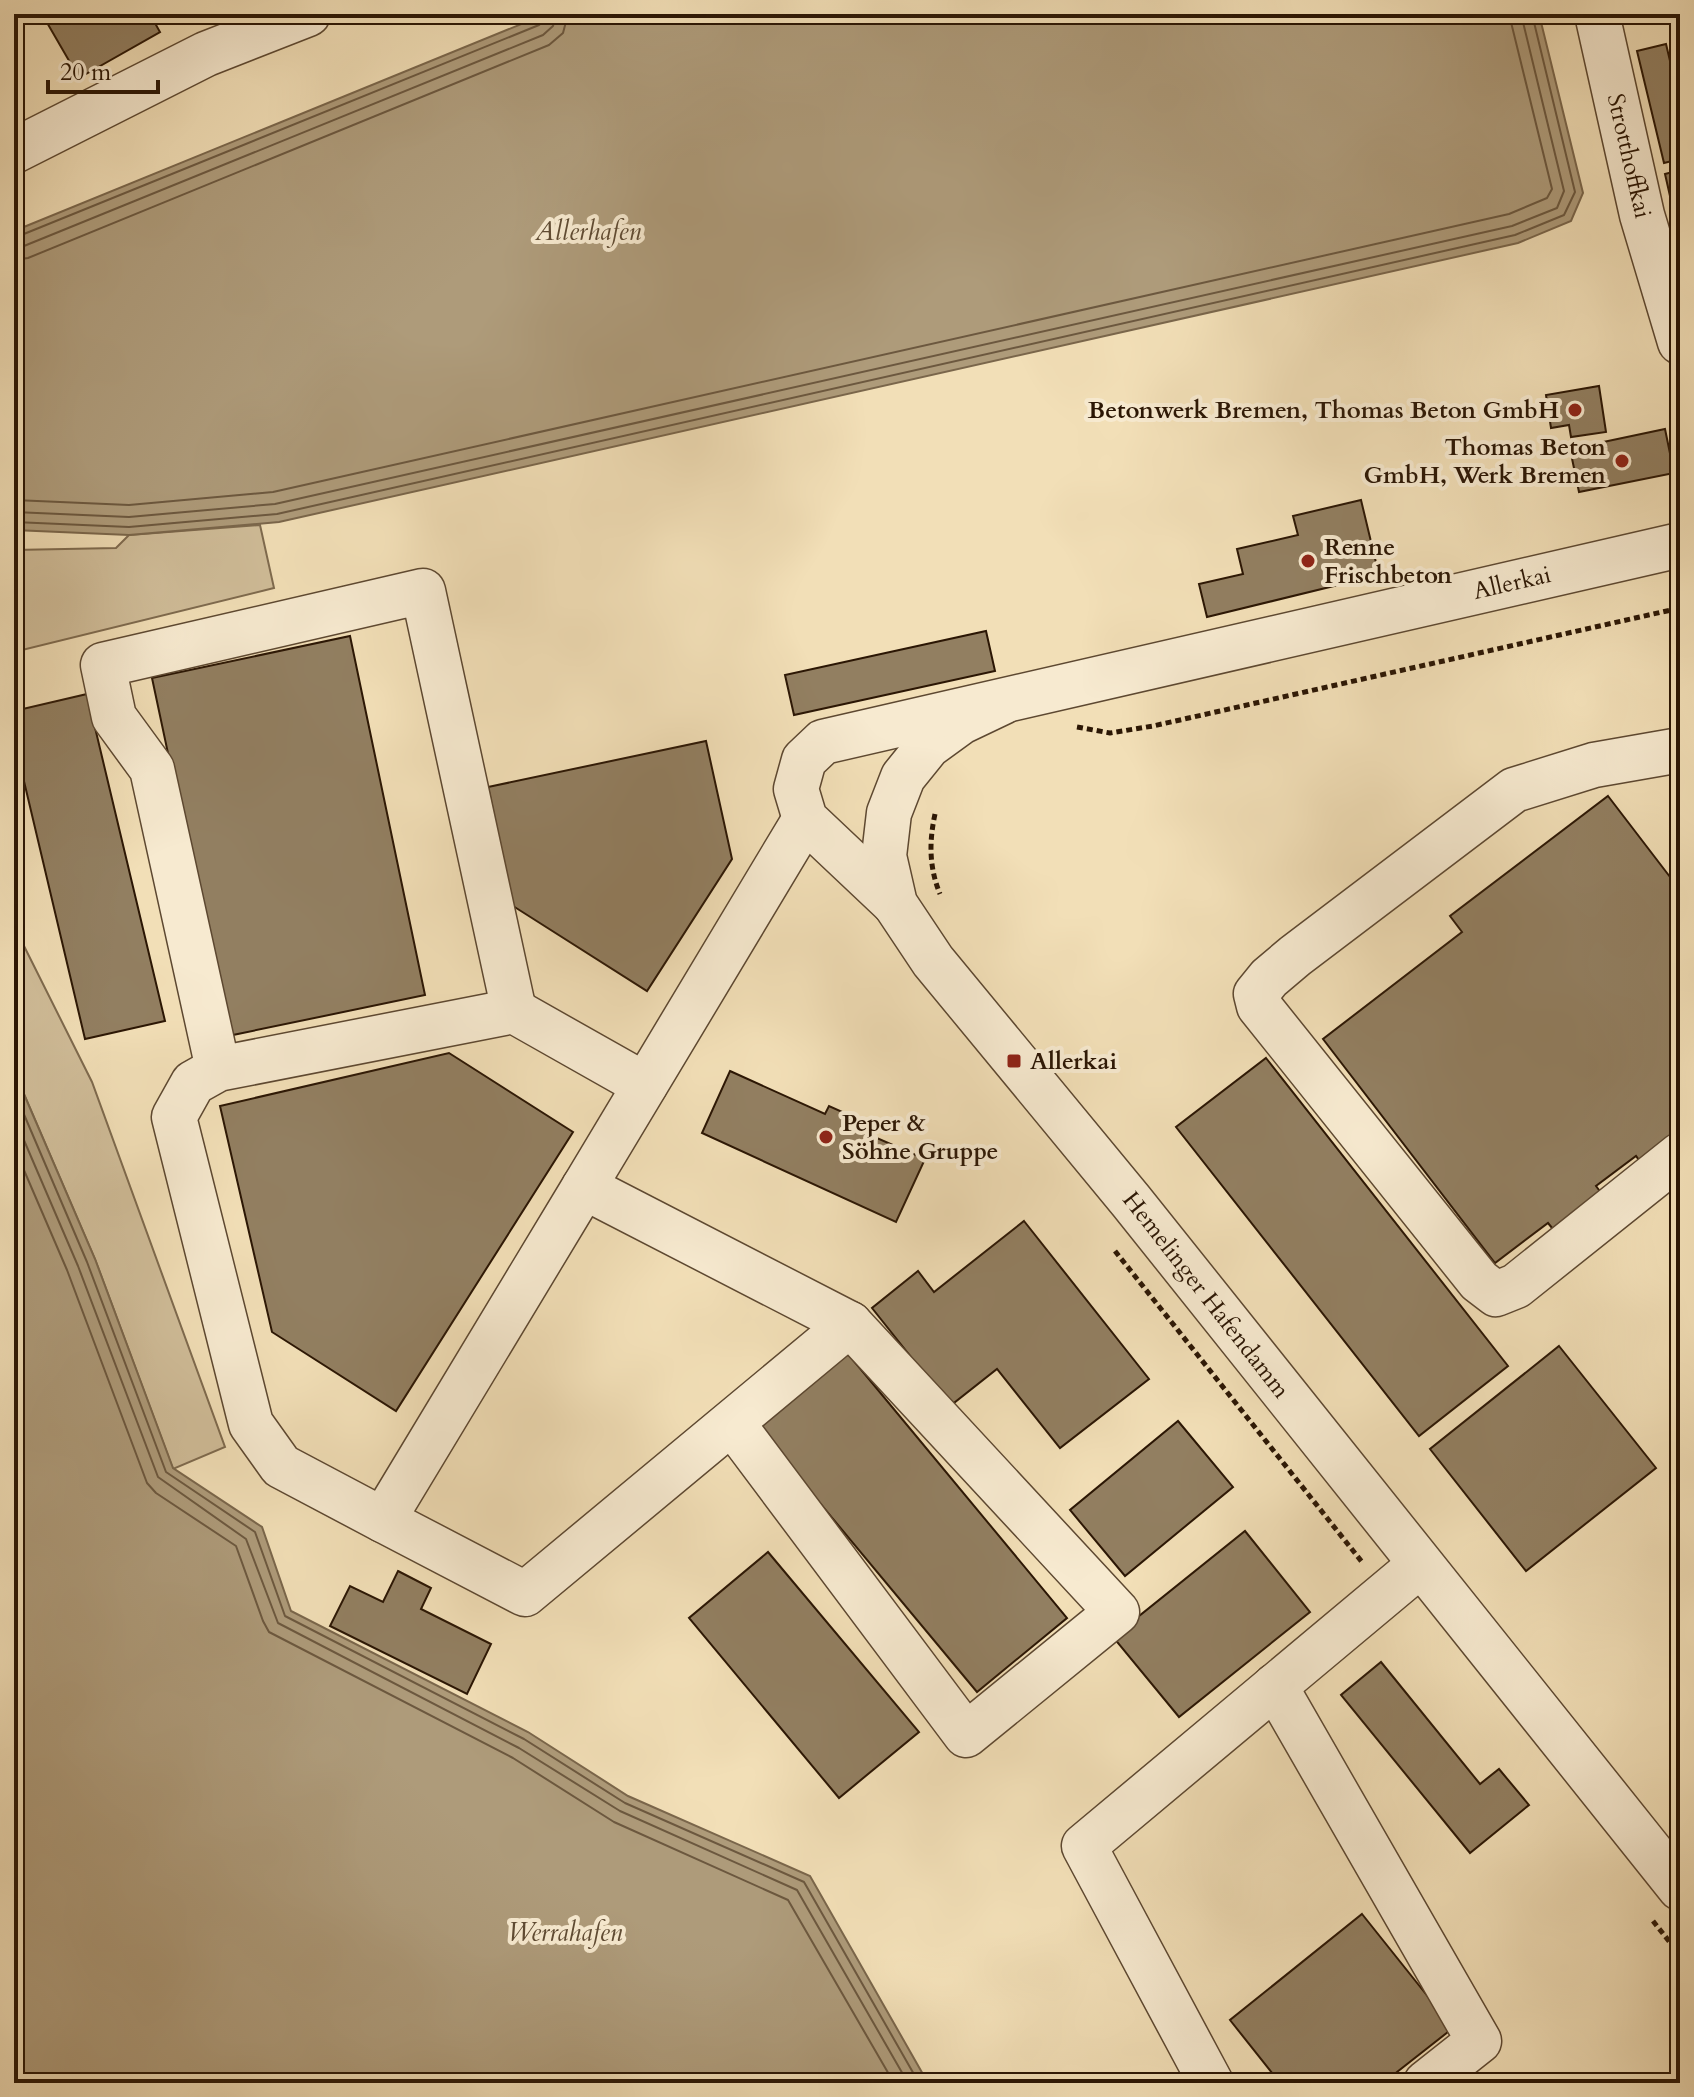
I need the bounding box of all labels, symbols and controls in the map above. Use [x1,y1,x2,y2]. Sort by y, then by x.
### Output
scale bar [48,44,158,94]
text: 20 m [60,56,112,89]
street label: Strotthoffkai [1599,90,1659,222]
water label: Allerhafen [534,214,641,249]
place label: Betonwerk Bremen, Thomas Beton GmbH [1088,394,1559,427]
marker: Betonwerk Bremen, Thomas Beton GmbH [1566,401,1584,419]
place label: Thomas Beton GmbH, Werk Bremen [1364,431,1607,492]
marker: Thomas Beton GmbH, Werk Bremen [1613,452,1631,470]
place label: Renne Frischbeton [1324,531,1453,592]
marker: Renne Frischbeton [1299,552,1317,570]
street label: Allerkai [1470,558,1554,608]
place label: Allerkai [1030,1045,1117,1078]
marker: Allerkai [1005,1052,1023,1070]
place label: Peper & Söhne Gruppe [842,1107,998,1168]
marker: Peper & Söhne Gruppe [817,1128,835,1146]
street label: Hemelinger Hafendamm [1115,1185,1298,1406]
water label: Werrahafen [508,1915,623,1950]

